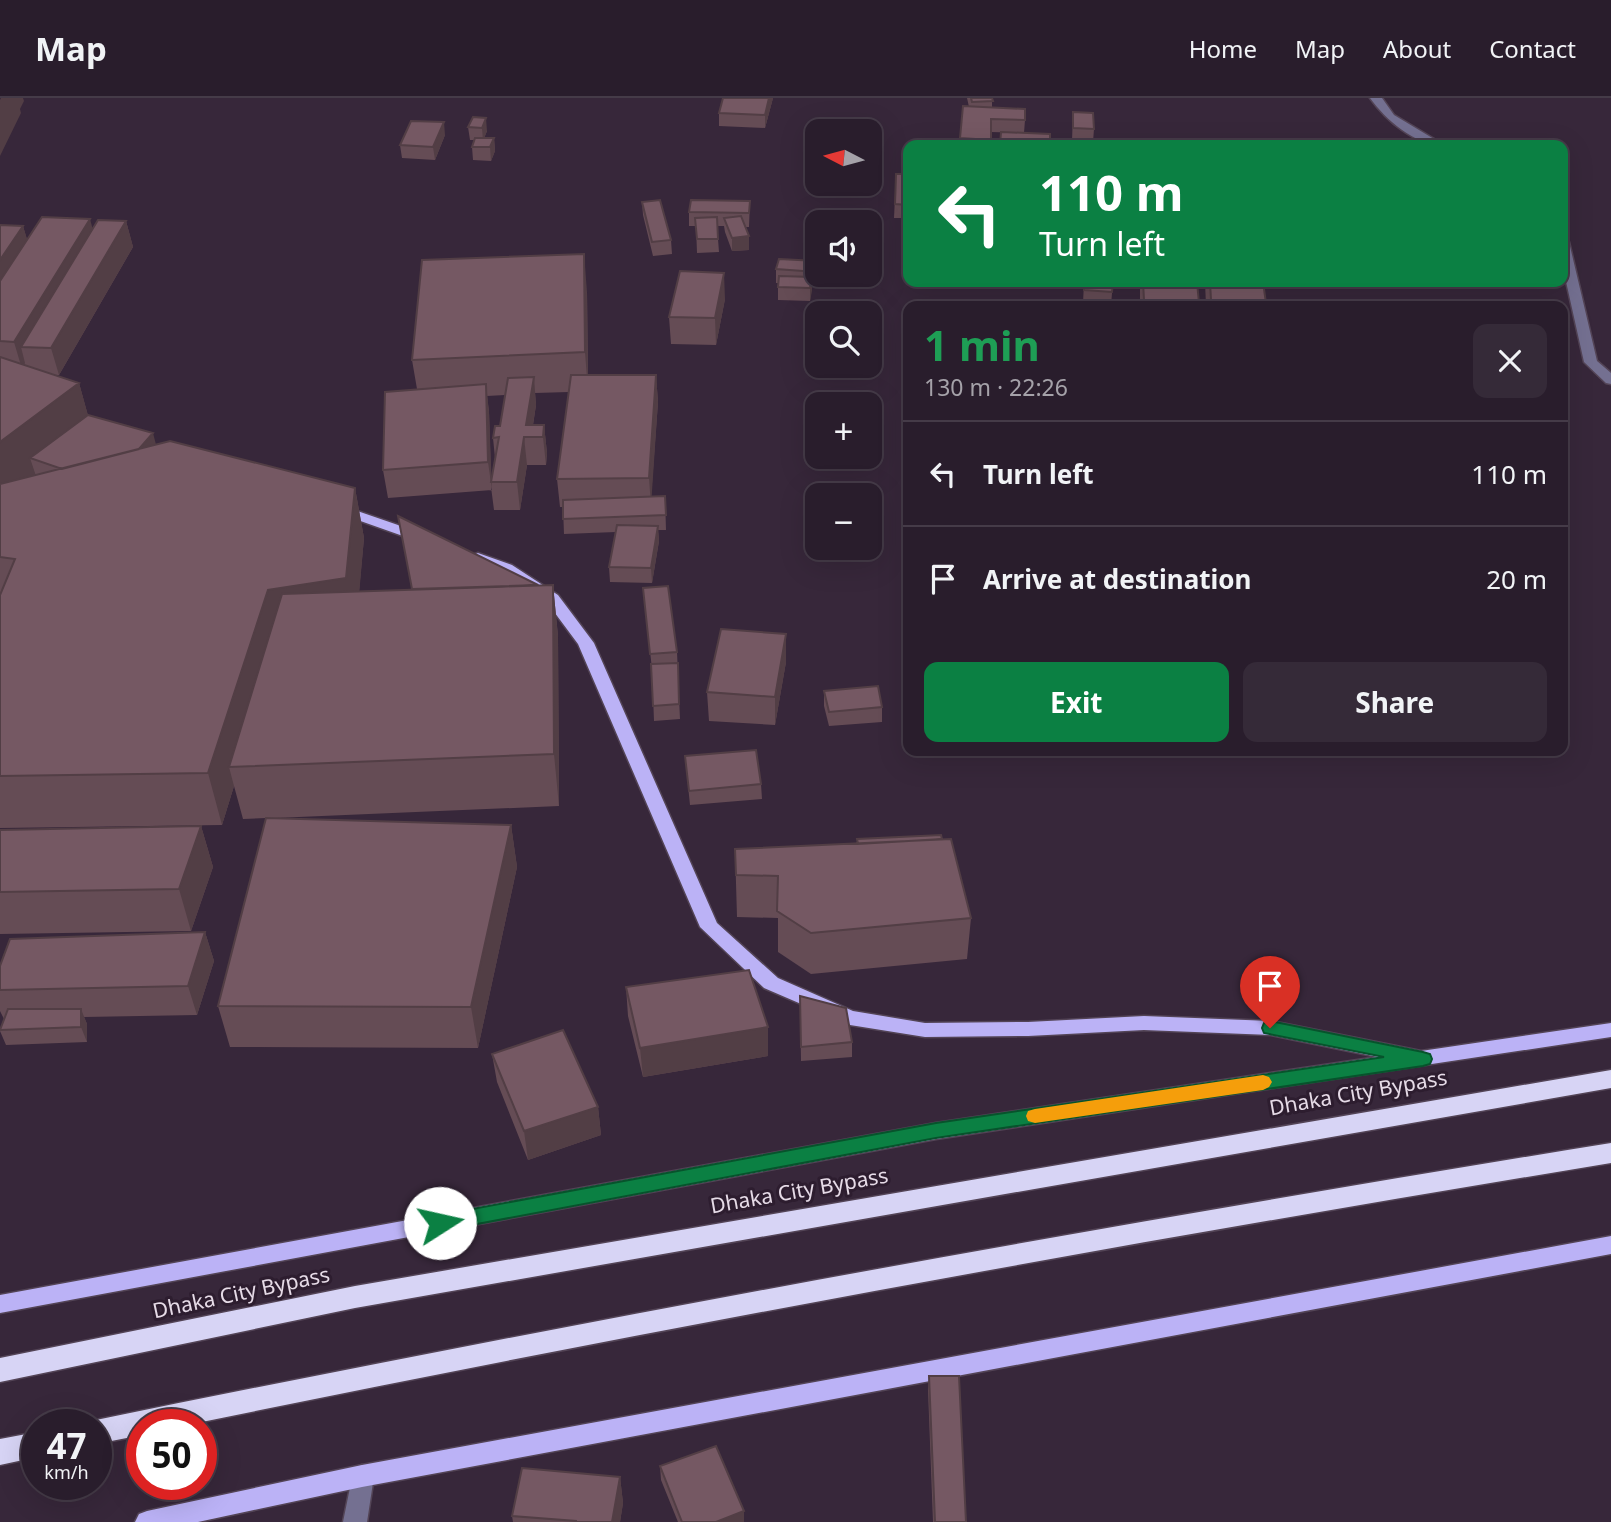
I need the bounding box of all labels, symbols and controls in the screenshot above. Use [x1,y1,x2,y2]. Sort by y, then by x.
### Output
text: Map [35,26,107,71]
text: Home [1189,32,1257,65]
text: Map [1295,32,1345,65]
text: About [1383,32,1451,65]
text: Contact [1489,32,1576,65]
north arrow [805,119,882,196]
map controls [805,119,882,560]
text: 110 m [1039,159,1184,225]
icon: left [924,168,1015,259]
button: sound [805,210,882,287]
text: Turn left [1039,222,1165,265]
button: search [805,301,882,378]
text: 1 min [924,316,1040,373]
button: close [1473,324,1547,398]
text: 130 m · 22:26 [924,371,1068,403]
button: + [805,392,882,469]
icon: left [924,455,962,493]
text: Turn left [983,456,1094,492]
text: 110 m [1471,456,1547,492]
button: − [805,483,882,560]
icon: arrive [924,560,962,598]
text: Arrive at destination [983,561,1252,597]
text: 20 m [1486,561,1547,597]
button: Exit [924,662,1229,742]
button: Share [1243,662,1547,742]
pin [1240,956,1300,1028]
icon: arrive [1251,967,1289,1005]
street label: Dhaka City Bypass [1267,1063,1449,1121]
street label: Dhaka City Bypass [708,1161,890,1219]
position arrow [403,1186,477,1260]
street label: Dhaka City Bypass [150,1260,332,1324]
speed limit sign: 50 [126,1409,217,1500]
text: 47 [46,1422,87,1469]
text: km/h [44,1460,89,1484]

